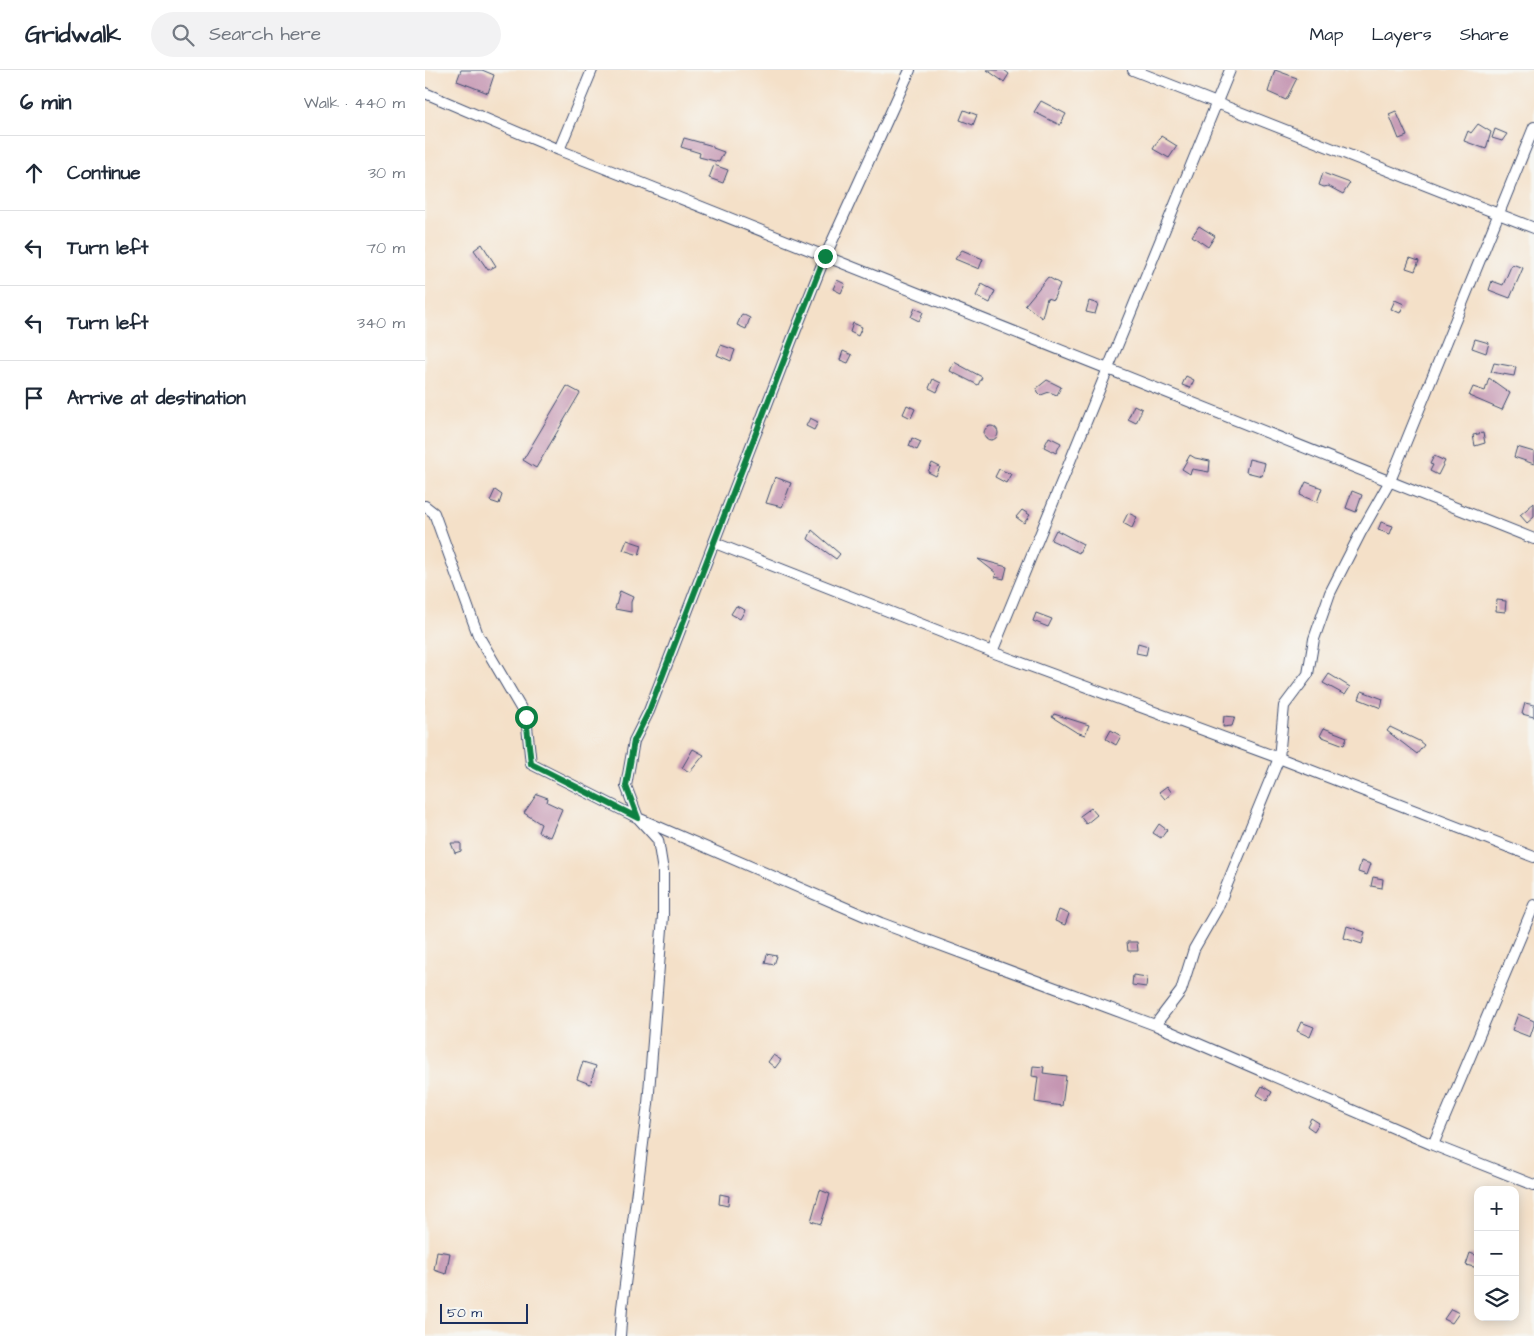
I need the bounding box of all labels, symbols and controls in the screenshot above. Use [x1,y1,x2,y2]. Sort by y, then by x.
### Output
search box [151,12,501,57]
text: Gridwalk [25,18,121,52]
icon: search [169,21,197,49]
text: Search here [209,21,321,48]
text: Map [1309,22,1343,47]
text: Layers [1371,22,1432,47]
text: Share [1460,22,1509,47]
text: 6 min [20,88,72,117]
text: Walk · 440 m [304,92,405,114]
icon: ahead [20,159,48,187]
text: Continue [67,160,141,187]
text: 30 m [368,162,405,184]
icon: left [20,234,48,262]
text: Turn left [67,235,148,262]
text: 70 m [366,237,405,259]
route end [814,245,837,268]
icon: left [20,309,48,337]
text: Turn left [67,310,148,337]
text: 340 m [357,312,405,334]
icon: arrive [20,384,48,412]
text: Arrive at destination [67,385,246,412]
route start [515,706,538,729]
map controls [1474,1186,1519,1321]
button: + [1474,1186,1519,1231]
button: − [1474,1231,1519,1276]
button: layers [1474,1276,1519,1321]
scale bar [440,1301,527,1324]
text: 50 m [447,1303,482,1323]

